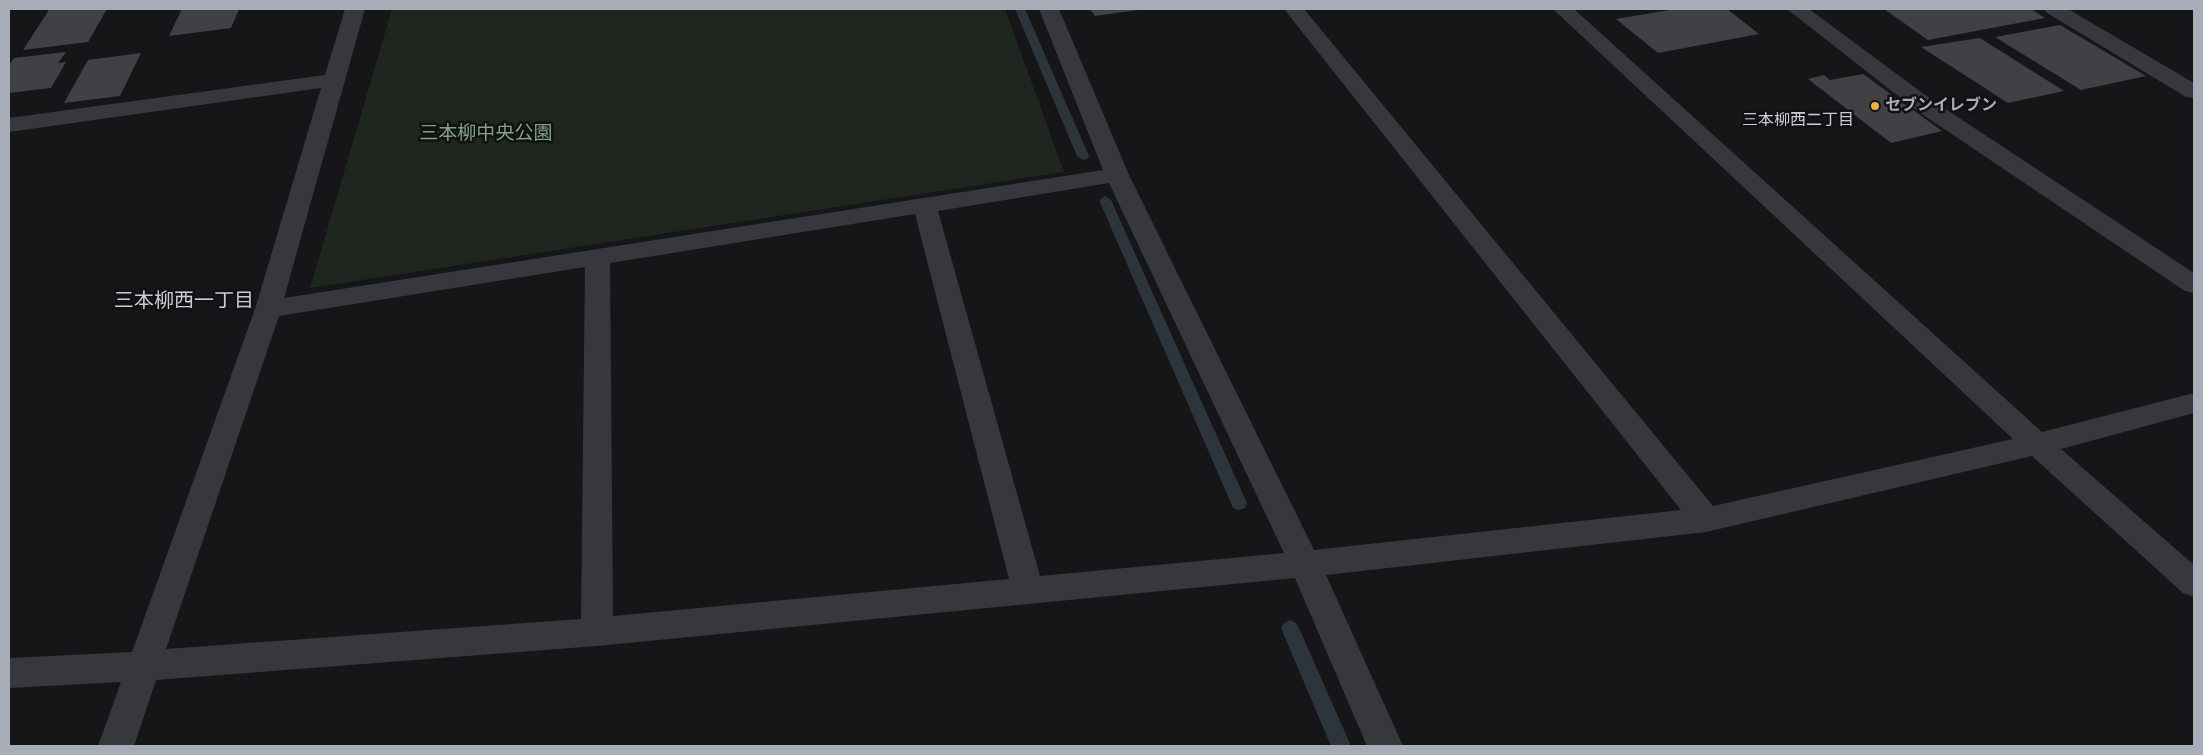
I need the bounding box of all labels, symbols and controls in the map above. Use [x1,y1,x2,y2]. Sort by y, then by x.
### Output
place label: セブンイレブン [1885,96,1997,116]
marker: セブンイレブン [1869,100,1881,112]
district label: 三本柳西二丁目 [1742,111,1854,131]
park label: 三本柳中央公園 [420,123,552,145]
district label: 三本柳西一丁目 [114,290,254,314]

